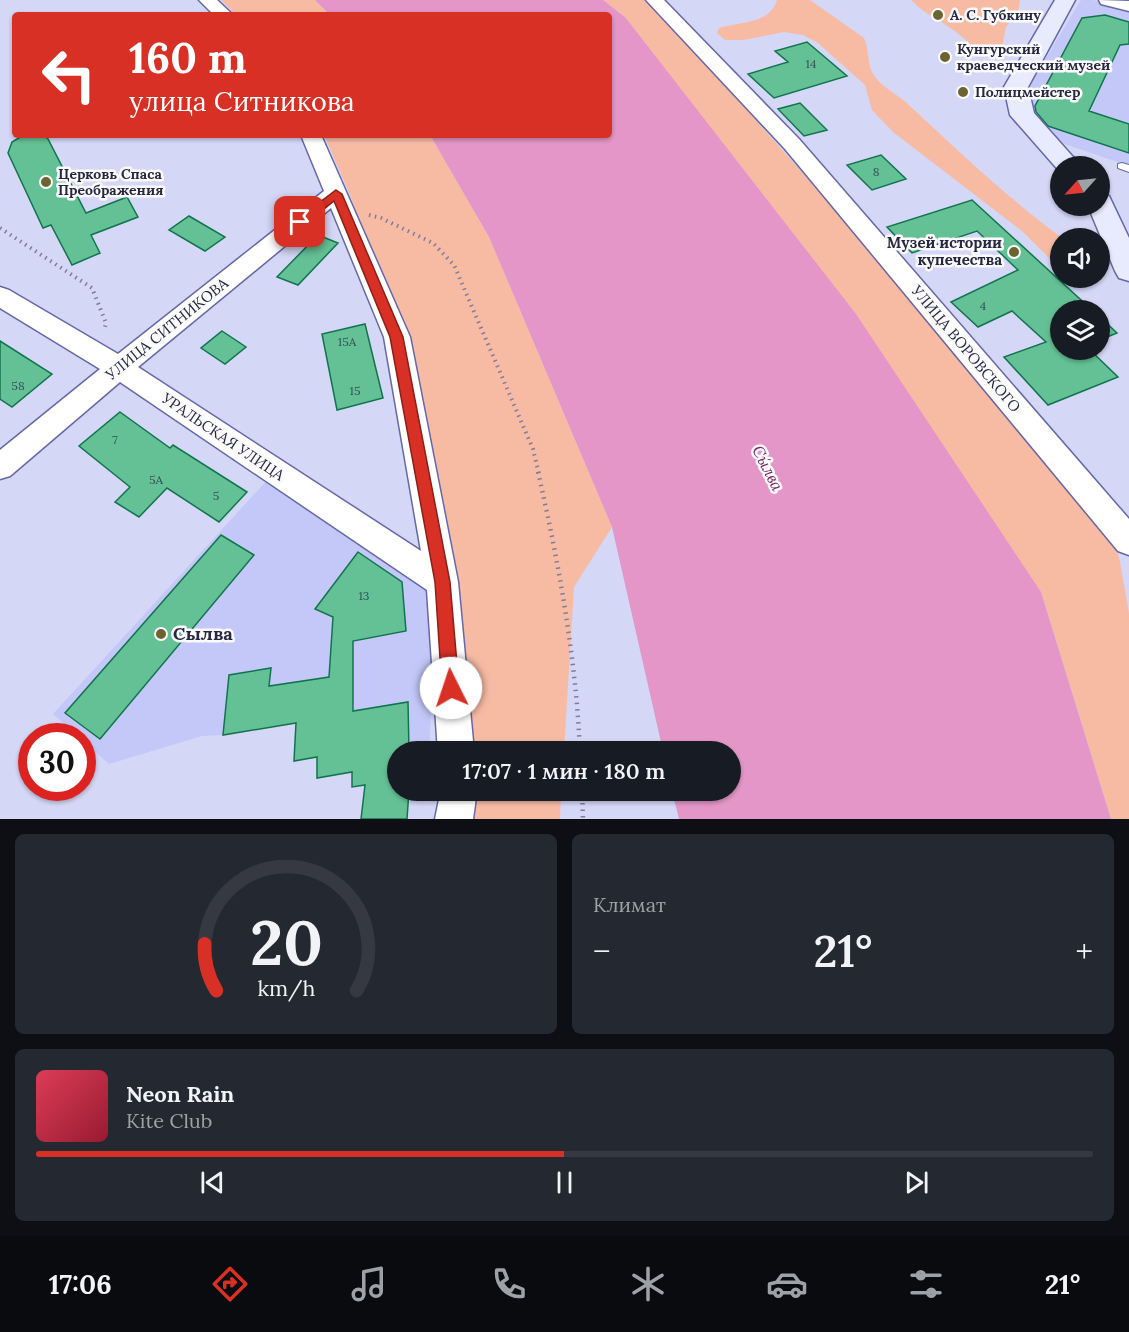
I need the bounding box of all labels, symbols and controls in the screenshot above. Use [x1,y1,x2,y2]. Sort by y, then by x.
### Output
place label: А. С. Губкину [950,6,1041,24]
marker: А. С. Губкину [931,8,945,22]
text: 160 m [129,31,247,85]
icon: left [30,36,108,114]
place label: Кунгурский краеведческий музей [957,40,1110,74]
marker: Кунгурский краеведческий музей [938,50,952,64]
house number: 14 [806,56,817,71]
place label: Полицмейстер [975,83,1080,101]
text: улица Ситникова [129,84,355,118]
marker: Полицмейстер [956,85,970,99]
north arrow [1050,156,1110,216]
map controls [1050,156,1110,360]
house number: 8 [873,164,880,179]
place label: Церковь Спаса Преображения [58,165,163,199]
marker: Церковь Спаса Преображения [39,175,53,189]
pin [274,196,325,247]
icon: arrive [283,205,316,238]
button: sound [1050,228,1110,288]
place label: Музей истории купечества [887,233,1002,269]
marker: Музей истории купечества [1007,245,1021,259]
street label: УЛИЦА СИТНИКОВА [101,273,232,384]
street label: УЛИЦА ВОРОВСКОГО [907,281,1025,416]
house number: 4 [980,298,987,313]
button: layers [1050,300,1110,360]
house number: 15А [338,334,357,349]
house number: 58 [11,378,25,393]
house number: 15 [350,383,360,398]
street label: УРАЛЬСКАЯ УЛИЦА [158,388,289,485]
house number: 7 [112,432,118,447]
water label: Сы́лва [748,442,788,494]
house number: 5А [149,472,164,487]
house number: 5 [213,488,219,503]
house number: 13 [358,588,370,603]
place label: Сылва [173,622,233,645]
marker: Сылва [154,627,168,641]
position arrow [419,656,483,720]
speed limit sign: 30 [18,723,96,801]
text: 17:07 · 1 мин · 180 m [463,757,665,785]
text: Климат [593,892,666,917]
text: 20 [250,902,322,982]
text: 21° [813,922,873,979]
text: − [593,930,611,972]
text: + [1075,930,1093,972]
text: km/h [257,974,315,1002]
text: Neon Rain [126,1080,234,1108]
text: Kite Club [126,1108,212,1133]
icon: previous [196,1166,229,1199]
icon: pause [548,1166,581,1199]
icon: next [900,1166,933,1199]
icon: directions [209,1263,251,1305]
icon: music [348,1263,390,1305]
icon: phone [488,1263,530,1305]
icon: climate [627,1263,669,1305]
icon: car [766,1263,808,1305]
icon: filters [905,1263,947,1305]
text: 17:06 [49,1267,112,1301]
text: 21° [1045,1267,1080,1301]

